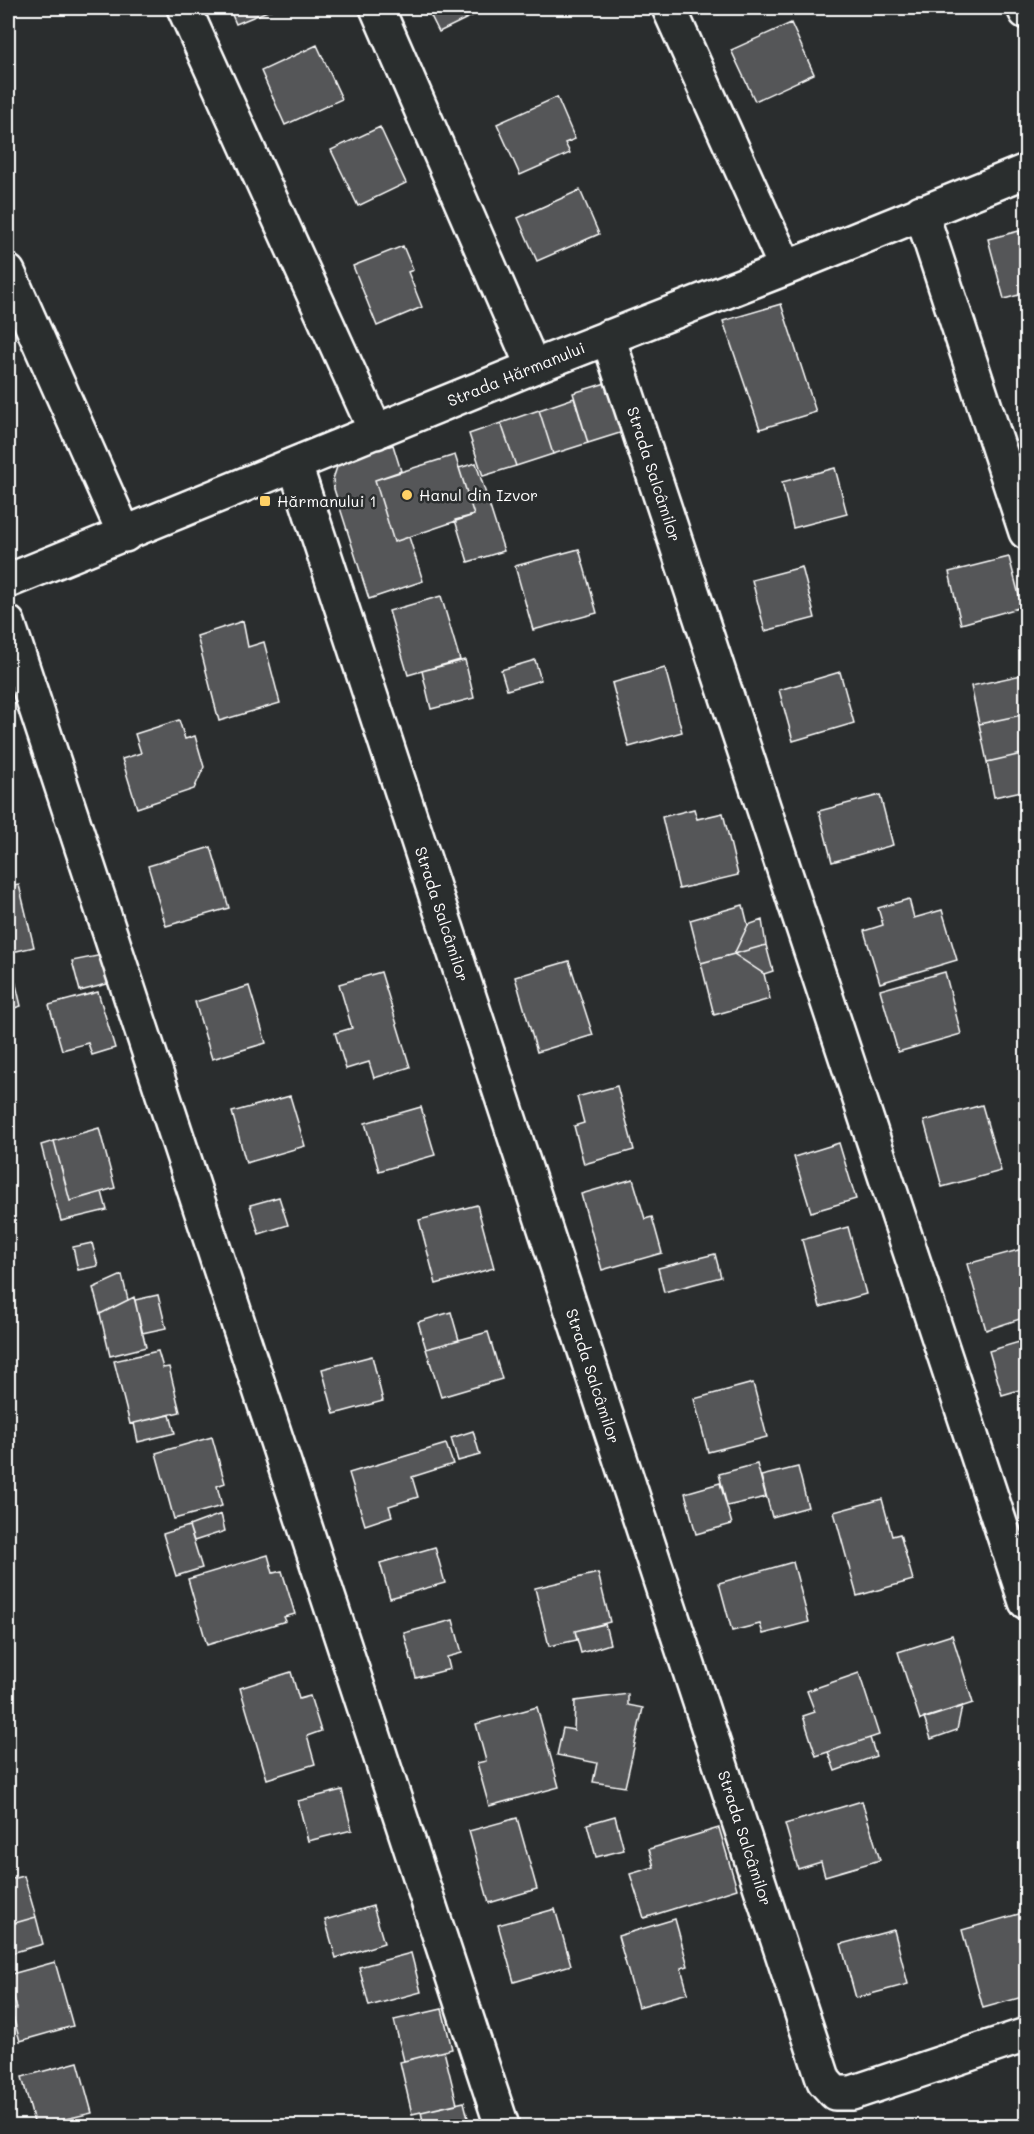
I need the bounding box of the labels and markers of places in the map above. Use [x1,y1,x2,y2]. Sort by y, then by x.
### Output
place label: Hanul din Izvor [419,484,538,505]
marker: Hanul din Izvor [400,488,414,502]
place label: Hărmanului 1 [277,490,377,511]
marker: Hărmanului 1 [258,494,272,508]

